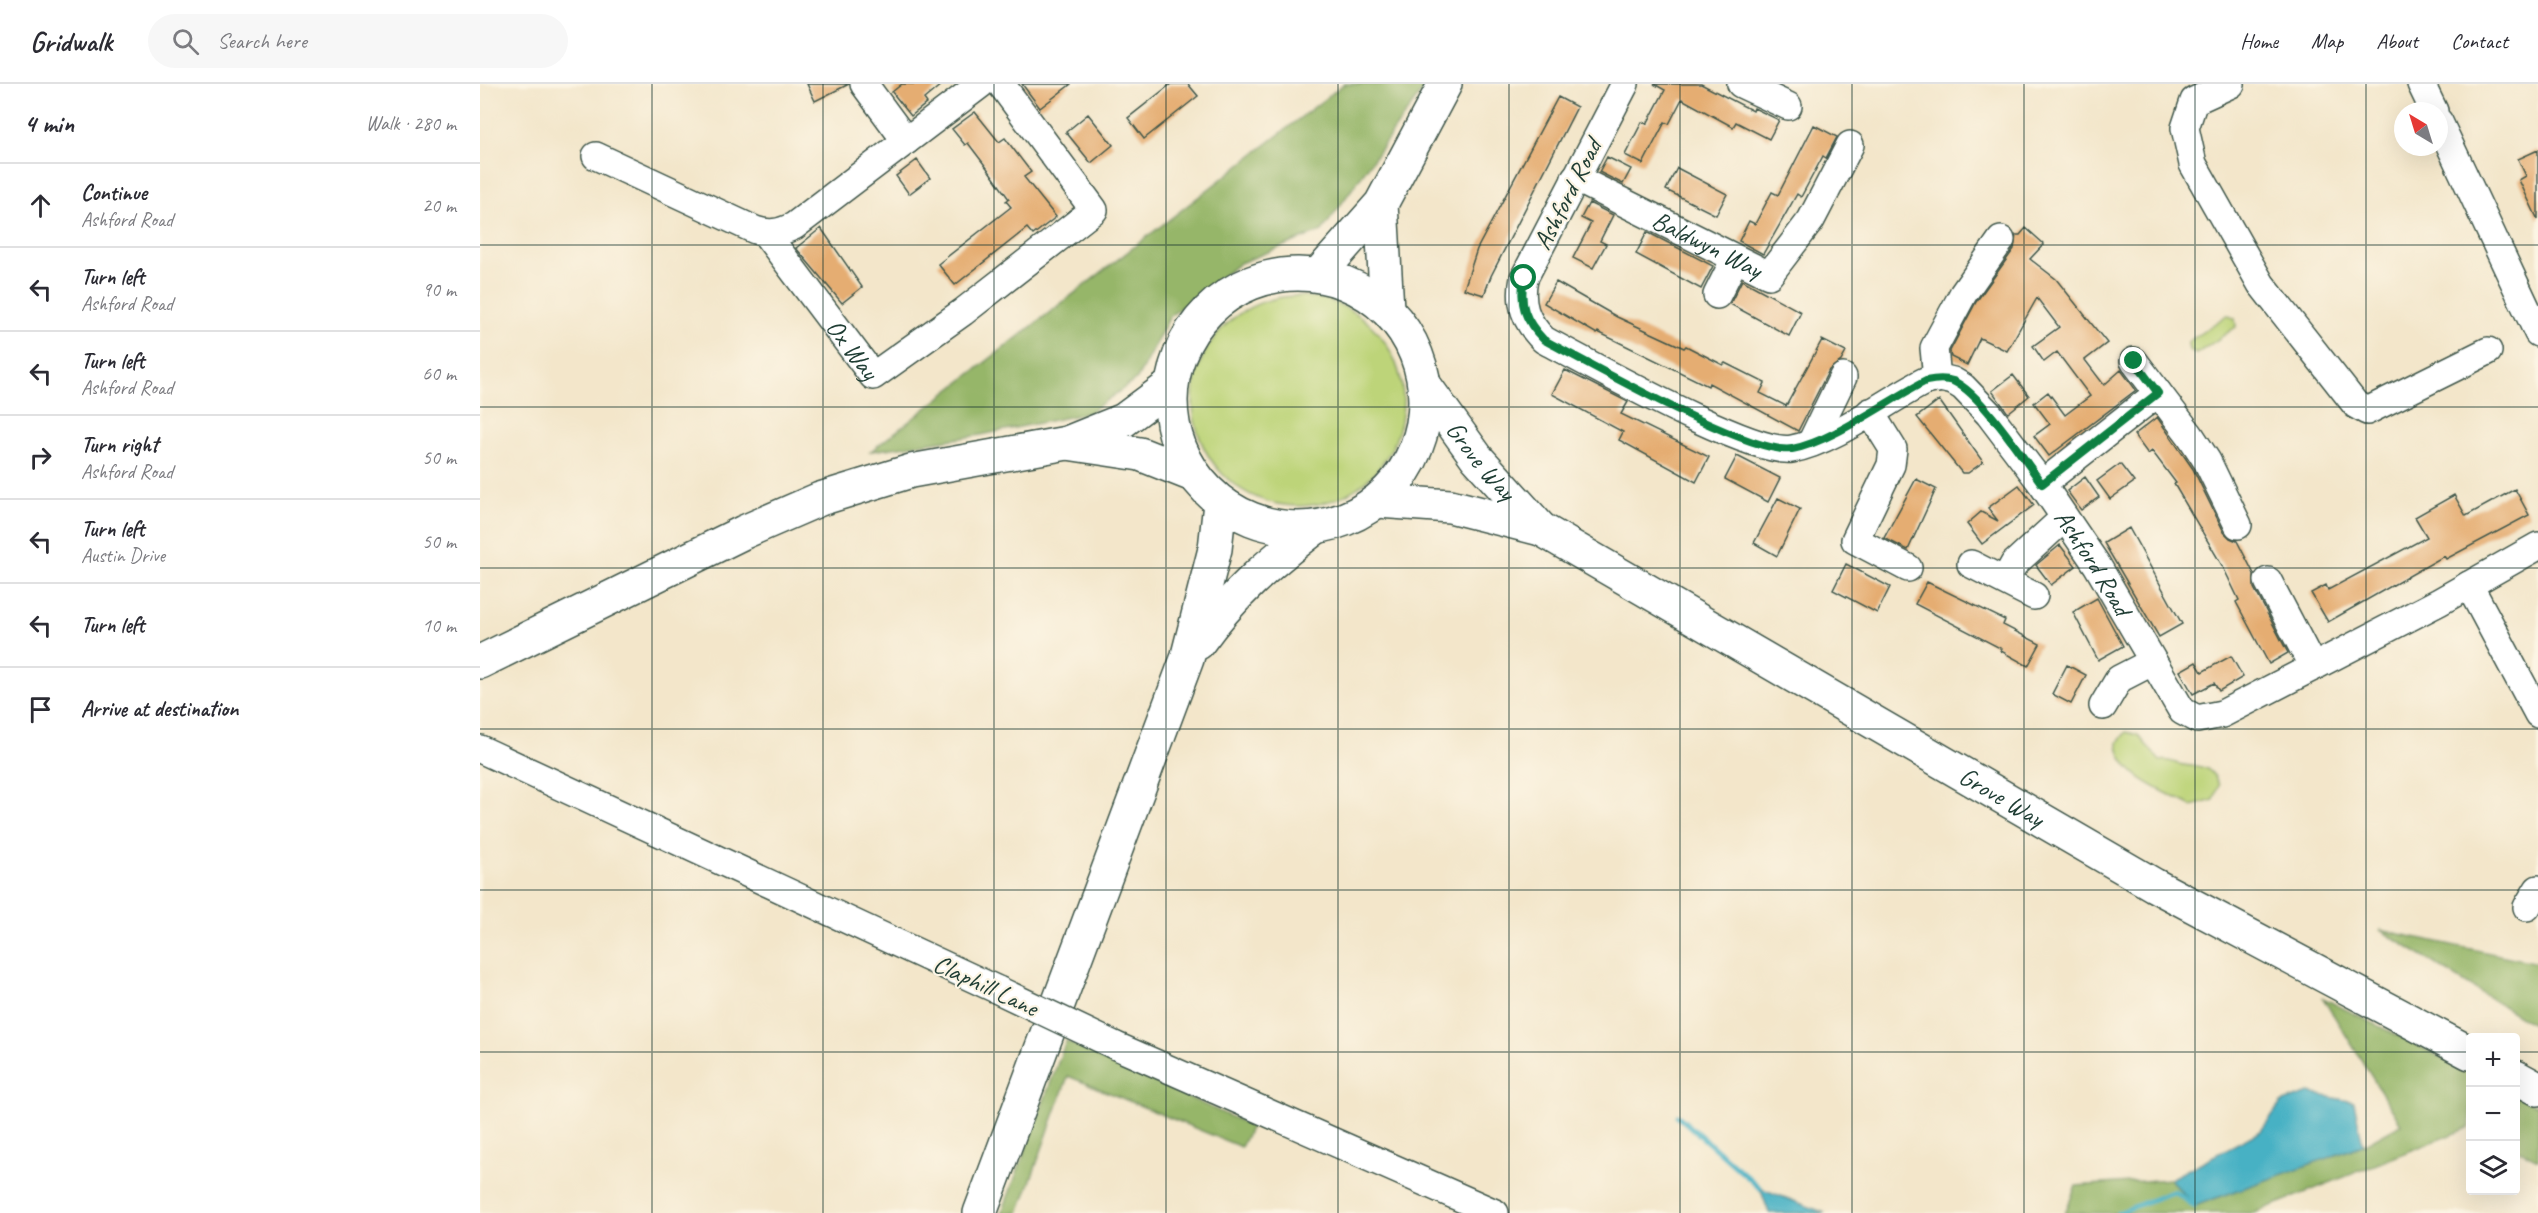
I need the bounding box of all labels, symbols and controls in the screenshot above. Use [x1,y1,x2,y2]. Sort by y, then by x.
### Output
search box [148,14,568,68]
text: Gridwalk [30,24,112,59]
icon: search [169,25,202,58]
text: Search here [217,27,307,55]
text: Home [2240,28,2278,54]
text: Map [2311,28,2343,54]
text: About [2376,28,2418,54]
text: Contact [2451,28,2508,54]
north arrow [2394,102,2448,156]
text: 4 min [24,107,74,140]
text: Walk · 280 m [366,111,456,136]
street label: Ashford Road [1526,130,1611,255]
text: Continue [81,179,147,207]
icon: ahead [24,189,57,222]
text: 20 m [422,193,456,218]
street label: Baldwyn Way [1647,203,1770,287]
text: Ashford Road [81,207,173,232]
text: Turn left [81,263,145,291]
route start [1510,264,1536,290]
icon: left [24,273,57,306]
text: 90 m [422,277,456,302]
text: Ashford Road [81,291,173,316]
street label: Ox Way [819,312,887,388]
text: Turn left [81,347,145,375]
route end [2120,347,2146,373]
icon: left [24,357,57,390]
text: 60 m [422,361,456,386]
text: Ashford Road [81,375,173,400]
street label: Grove Way [1439,415,1524,509]
text: Turn right [81,431,158,459]
icon: right [24,441,57,474]
text: 50 m [422,445,456,470]
text: Ashford Road [81,459,173,484]
street label: Ashford Road [2047,503,2141,625]
text: Turn left [81,515,145,543]
icon: left [24,525,57,558]
text: 50 m [422,529,456,554]
text: Austin Drive [81,543,165,568]
icon: left [24,609,57,642]
text: Turn left [81,611,145,639]
text: 10 m [422,613,456,638]
icon: arrive [24,693,57,726]
text: Arrive at destination [81,695,238,723]
street label: Grove Way [1953,759,2052,836]
street label: Claphill Lane [928,947,1046,1025]
map controls [2466,1033,2520,1195]
button: + [2466,1033,2520,1087]
button: − [2466,1087,2520,1141]
button: layers [2466,1141,2520,1195]

